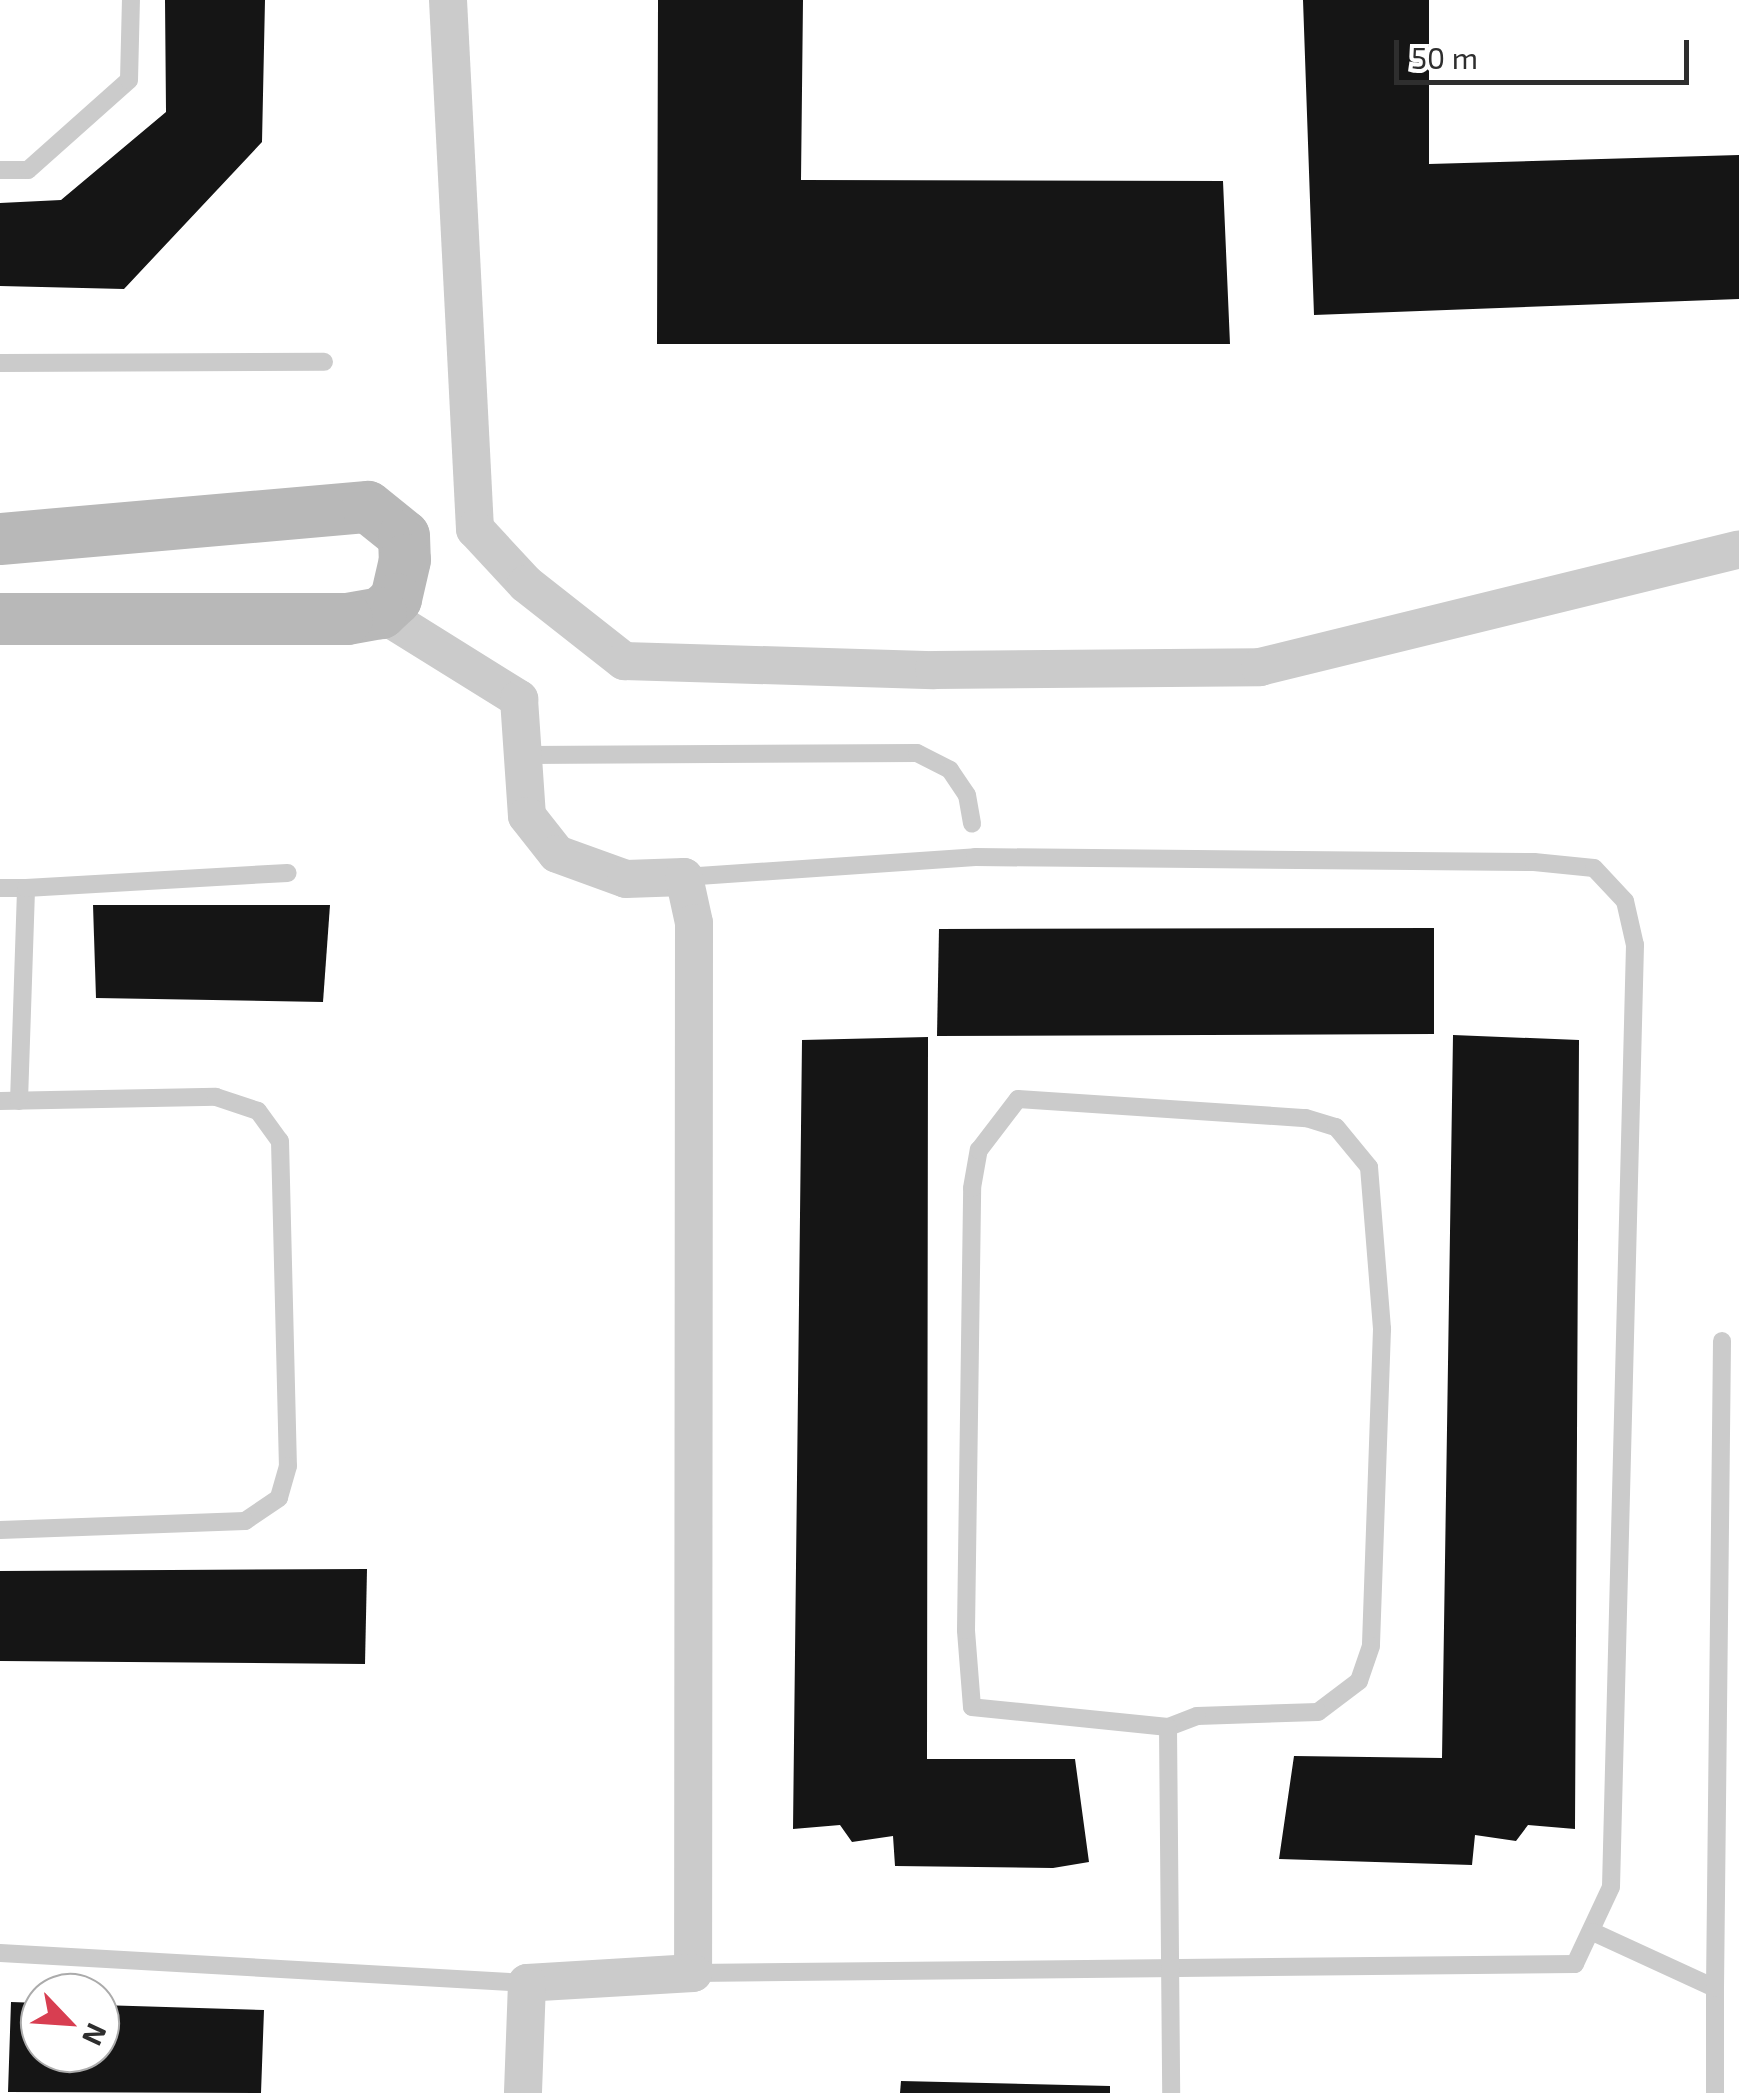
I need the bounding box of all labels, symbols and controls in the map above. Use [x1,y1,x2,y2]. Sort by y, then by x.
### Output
scale bar [1399,20,1694,82]
text: 50 m [1411,39,1478,75]
north arrow [20,1973,120,2073]
text: N [76,2018,115,2051]

